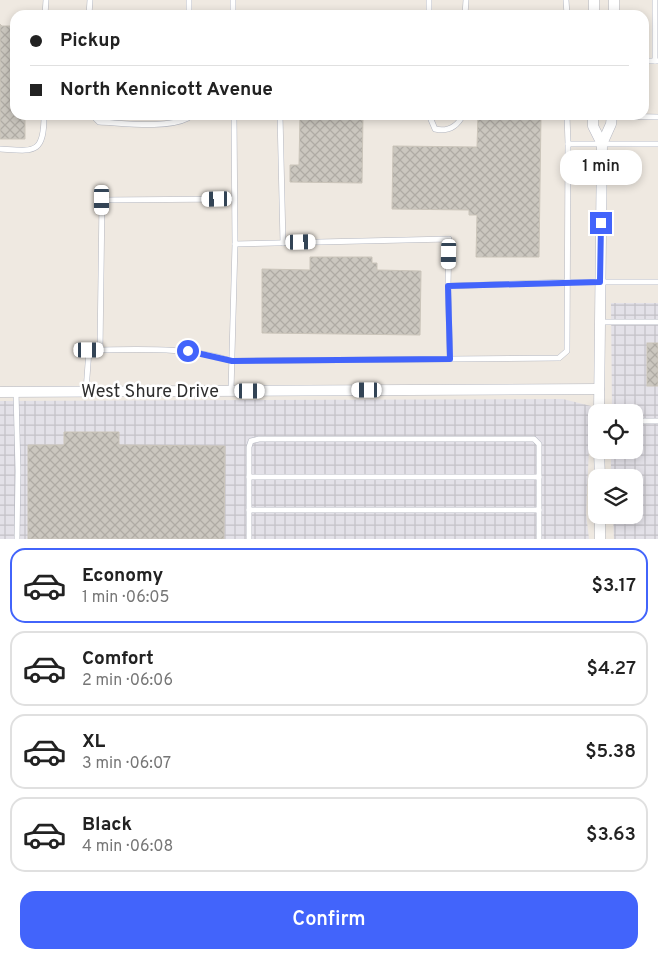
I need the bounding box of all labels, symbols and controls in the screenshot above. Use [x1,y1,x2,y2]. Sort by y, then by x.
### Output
text: Pickup [60,29,120,53]
text: North Kennicott Avenue [60,78,273,102]
callout: 1 min [560,150,642,186]
text: 1 min [582,157,620,177]
car [94,185,109,215]
car [201,191,232,207]
route end [590,212,612,234]
car [285,234,316,250]
car [441,239,456,269]
route start [177,340,199,362]
car [74,343,104,358]
street label: West Shure Drive [81,381,219,404]
car [352,383,382,398]
car [235,384,265,399]
map controls [588,404,643,524]
button: locate [588,404,643,459]
button: layers [588,469,643,524]
icon: car [22,563,67,608]
text: Economy [82,564,163,588]
text: $3.17 [592,574,636,598]
text: 1 min · 06:05 [82,588,170,608]
icon: car [22,646,67,691]
text: Comfort [82,647,154,671]
text: $4.27 [587,657,636,681]
text: 2 min · 06:06 [82,671,173,691]
icon: car [22,729,67,774]
text: XL [82,730,105,754]
text: $5.38 [585,740,636,764]
text: 3 min · 06:07 [82,754,171,774]
icon: car [22,812,67,857]
text: Black [82,813,132,837]
text: $3.63 [586,823,636,847]
text: 4 min · 06:08 [82,837,173,857]
button: Confirm [20,891,638,949]

